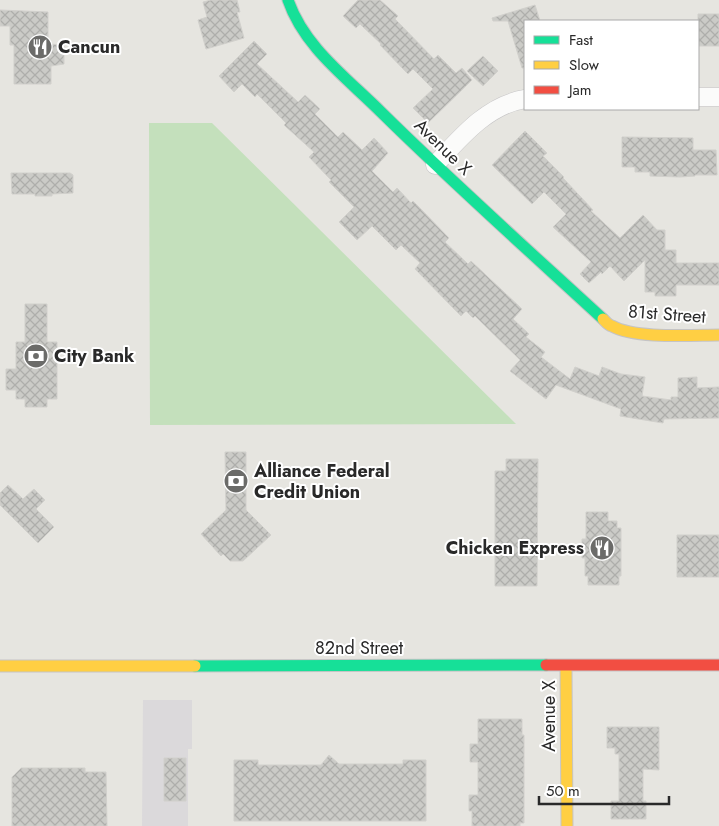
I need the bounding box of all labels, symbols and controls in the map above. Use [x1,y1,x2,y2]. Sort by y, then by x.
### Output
legend [524,20,699,110]
text: Fast [569,29,593,51]
restaurant icon: Cancun [27,34,53,60]
place label: Cancun [58,34,120,60]
text: Slow [569,54,600,76]
text: Jam [567,79,592,101]
street label: Avenue X [408,113,478,181]
street label: 81st Street [627,298,707,330]
bank icon: City Bank [23,343,49,369]
place label: City Bank [54,343,135,369]
place label: Alliance Federal Credit Union [253,458,390,505]
bank icon: Alliance Federal Credit Union [223,468,249,494]
place label: Chicken Express [446,535,584,561]
restaurant icon: Chicken Express [589,535,615,561]
street label: 82nd Street [315,635,404,661]
street label: Avenue X [536,680,562,752]
scale bar [539,774,669,806]
text: 50 m [546,780,580,802]

